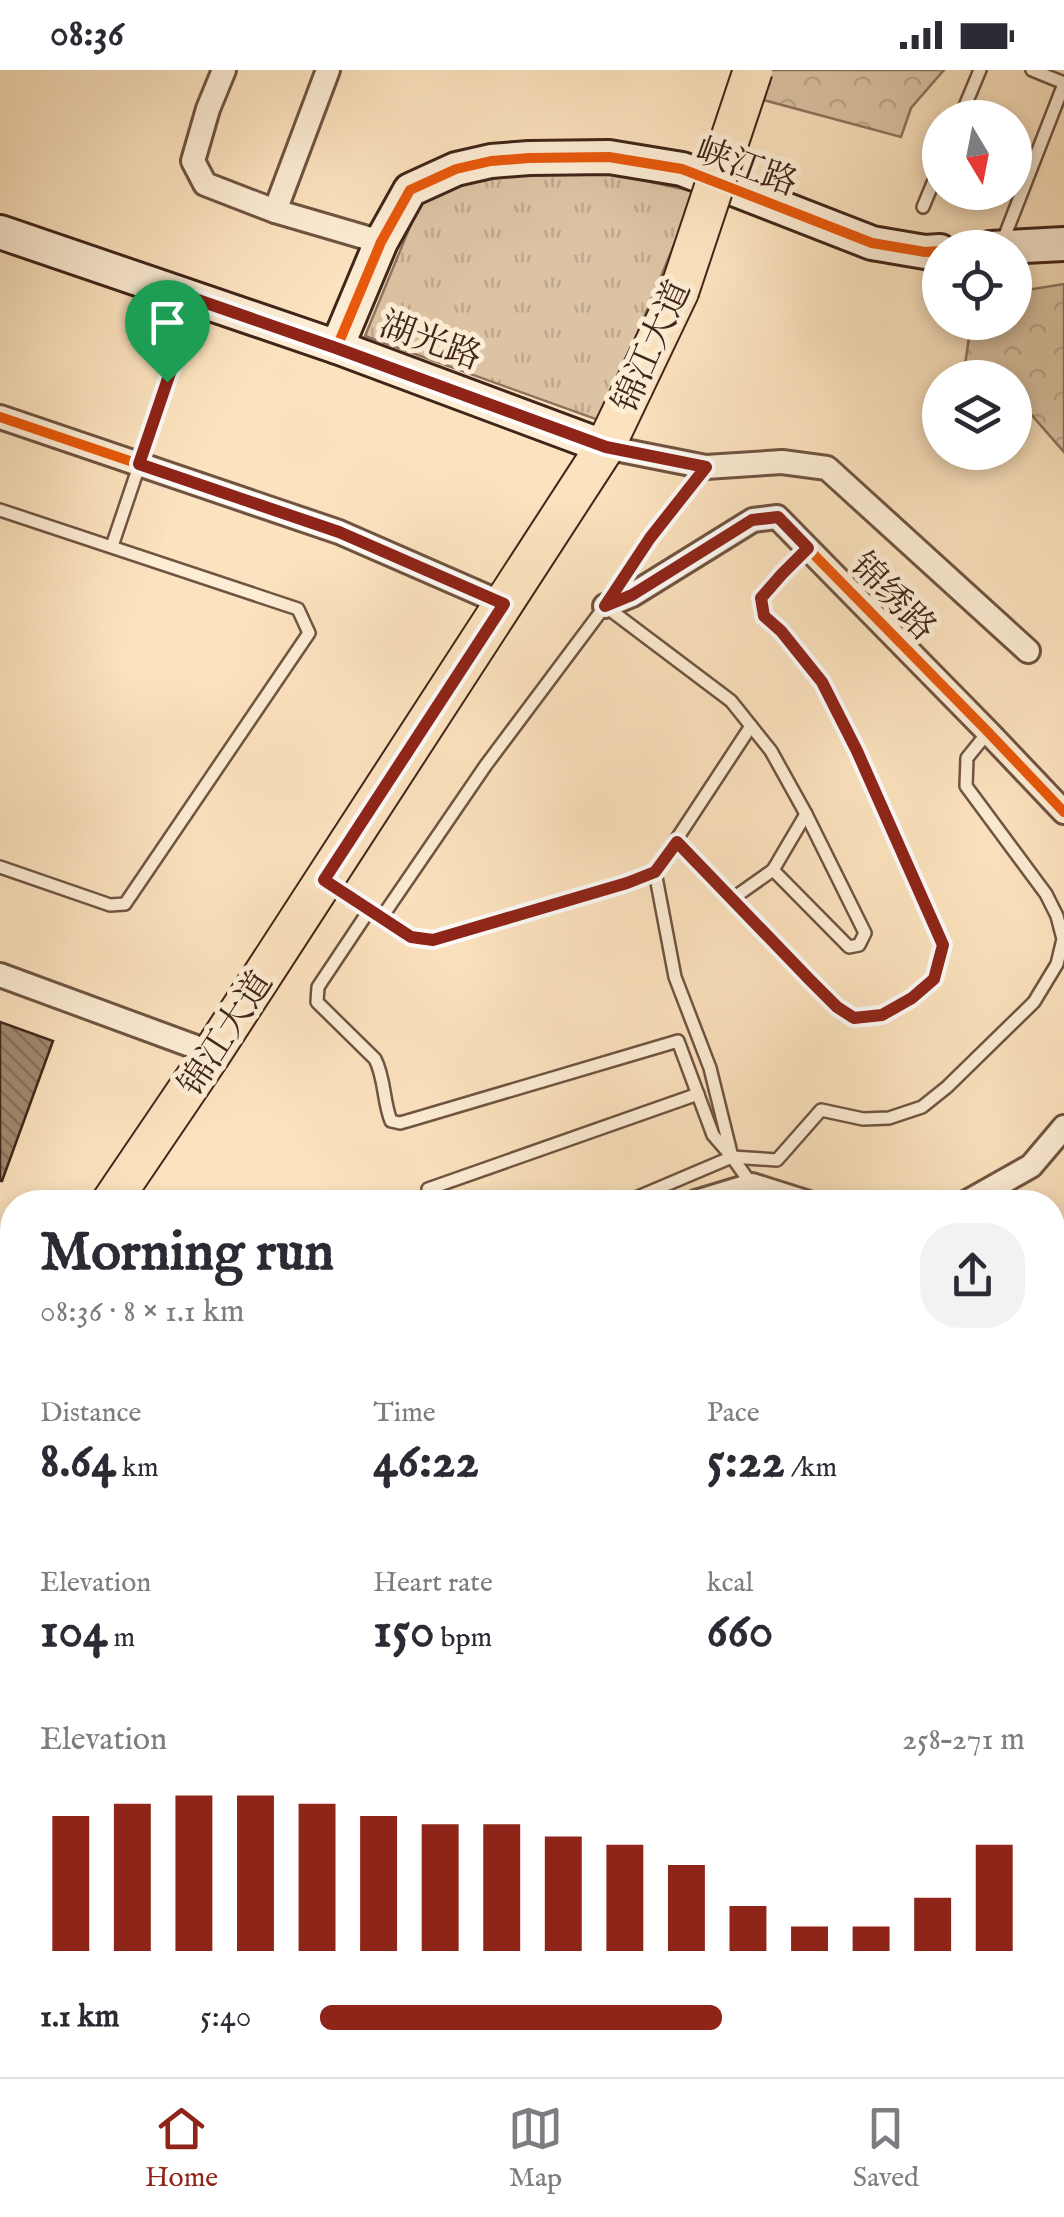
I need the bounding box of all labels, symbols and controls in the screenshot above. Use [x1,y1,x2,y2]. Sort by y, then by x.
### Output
text: 08:36 [50,11,124,59]
north arrow [922,100,1032,210]
map controls [922,100,1032,470]
street label: 峡江路 [689,129,803,207]
button: locate [922,230,1032,340]
street label: 锦江大道 [604,274,702,420]
pin [125,280,210,383]
icon: arrive [140,295,195,350]
street label: 湖光路 [373,303,487,381]
button: layers [922,360,1032,470]
street label: 锦绣路 [840,544,945,651]
street label: 锦江大道 [170,963,284,1105]
text: Morning run [40,1219,334,1289]
button: share [920,1223,1025,1328]
text: 08:36 · 8 × 1.1 km [40,1292,244,1333]
text: Distance [40,1396,141,1431]
text: Time [373,1396,436,1431]
text: Pace [707,1396,760,1431]
text: 8.64 [40,1431,116,1494]
text: 46:22 [373,1431,479,1494]
text: 5:22 [707,1431,785,1494]
text: km [116,1451,159,1486]
text: /km [785,1451,837,1486]
text: Elevation [40,1566,151,1601]
text: Heart rate [373,1566,493,1601]
text: kcal [707,1566,753,1601]
text: 104 [40,1601,107,1664]
text: 150 [373,1601,434,1664]
text: 660 [707,1601,773,1664]
text: m [107,1621,135,1656]
text: bpm [434,1621,492,1656]
text: Elevation [40,1720,167,1761]
text: 258–271 m [902,1720,1025,1761]
text: 1.1 km [40,1997,120,2038]
text: 5:40 [200,1997,251,2038]
tab: Home [145,2101,218,2196]
tab: Map [508,2101,563,2196]
tab: Saved [853,2101,919,2196]

